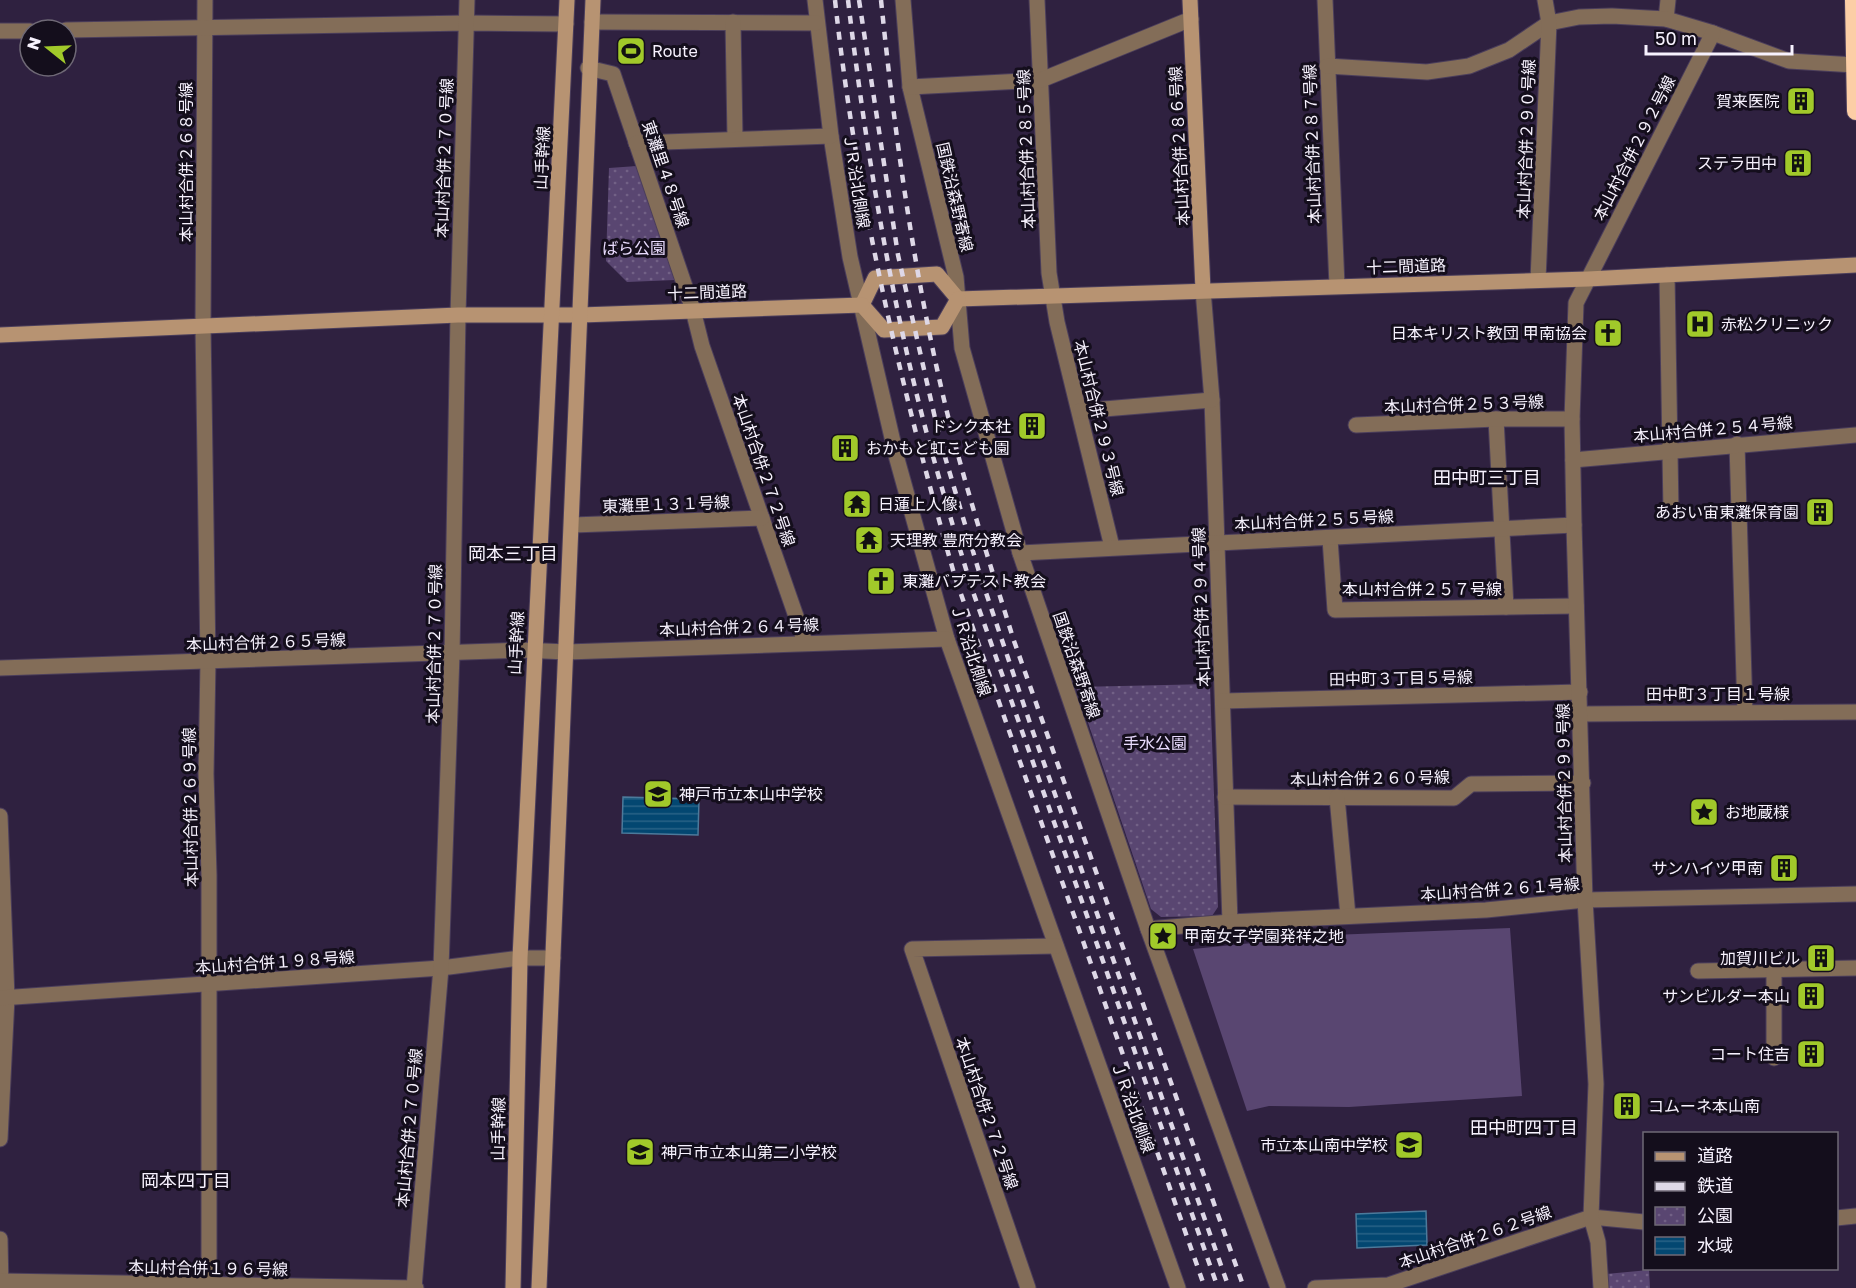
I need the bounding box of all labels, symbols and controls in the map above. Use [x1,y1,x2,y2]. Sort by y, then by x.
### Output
north arrow [18,18,78,78]
scale bar [1646,18,1792,56]
text: 50 m [1655,27,1697,49]
text: N [22,34,45,52]
sports icon: Route [615,35,647,67]
place label: Route [652,41,698,61]
street label: 本山村合併２９０号線 [1513,59,1539,219]
street label: 本山村合併２８７号線 [1299,64,1325,224]
street label: 本山村合併２８６号線 [1165,66,1193,226]
street label: 本山村合併２８５号線 [1013,69,1039,229]
street label: 本山村合併２９２号線 [1589,72,1679,224]
street label: 本山村合併２７０号線 [431,78,457,238]
street label: 本山村合併２６８号線 [176,82,196,242]
building icon: 賀来医院 [1785,85,1817,117]
place label: 賀来医院 [1716,91,1780,111]
street label: 東灘里４８号線 [638,118,694,230]
street label: 山手幹線 [530,126,554,190]
street label: ＪＲ沿北側線 [840,132,874,230]
street label: 国鉄沿森野寄線 [933,140,977,254]
building icon: ステラ田中 [1782,147,1814,179]
place label: ステラ田中 [1697,153,1777,173]
park label: ばら公園 [602,238,666,258]
street label: 十二間道路 [1366,255,1446,277]
street label: 十二間道路 [667,281,747,303]
hospital icon: 赤松クリニック [1684,308,1716,340]
place label: 赤松クリニック [1721,314,1833,334]
church icon: 日本キリスト教団 甲南協会 [1592,317,1624,349]
place label: 日本キリスト教団 甲南協会 [1391,323,1587,343]
street label: 本山村合併２９３号線 [1070,338,1128,498]
street label: 本山村合併２７２号線 [728,391,800,549]
street label: 本山村合併２５３号線 [1384,391,1544,417]
building icon: ドンク本社 [1016,410,1048,442]
street label: 本山村合併２５４号線 [1632,412,1794,446]
place label: ドンク本社 [931,416,1011,436]
building icon: おかもと虹こども園 [829,432,861,464]
place label: おかもと虹こども園 [866,438,1010,458]
district label: 田中町三丁目 [1433,466,1541,488]
temple icon: 日蓮上人像 [841,488,873,520]
street label: 東灘里１３１号線 [602,492,730,516]
place label: 日蓮上人像 [878,494,958,514]
building icon: あおい宙東灘保育園 [1804,496,1836,528]
place label: あおい宙東灘保育園 [1655,502,1799,522]
street label: 本山村合併２５５号線 [1234,506,1394,534]
temple icon: 天理教 豊府分教会 [853,524,885,556]
street label: 本山村合併２９４号線 [1188,527,1214,687]
place label: 天理教 豊府分教会 [890,530,1022,550]
district label: 岡本三丁目 [468,542,558,564]
street label: 本山村合併２７０号線 [423,564,445,724]
church icon: 東灘バプテスト教会 [865,565,897,597]
place label: 東灘バプテスト教会 [902,571,1046,591]
street label: 本山村合併２５７号線 [1342,579,1502,599]
street label: ＪＲ沿北側線 [947,601,995,699]
street label: 国鉄沿森野寄線 [1049,609,1105,721]
street label: 山手幹線 [504,611,528,675]
street label: 本山村合併２６４号線 [659,614,819,640]
street label: 本山村合併２６５号線 [186,629,346,655]
street label: 田中町３丁目５号線 [1329,667,1473,689]
street label: 田中町３丁目１号線 [1646,684,1790,704]
street label: 本山村合併２９９号線 [1553,703,1575,863]
street label: 本山村合併２６９号線 [179,727,201,887]
park label: 手水公園 [1123,733,1187,753]
street label: 本山村合併２６０号線 [1290,767,1450,789]
school or university icon: 神戸市立本山中学校 [642,778,674,810]
place label: 神戸市立本山中学校 [679,784,823,804]
place icon: お地蔵様 [1688,796,1720,828]
place label: お地蔵様 [1725,802,1789,822]
building icon: サンハイツ甲南 [1768,852,1800,884]
place label: サンハイツ甲南 [1651,858,1763,878]
street label: 本山村合併２６１号線 [1419,873,1581,905]
place icon: 甲南女子学園発祥之地 [1147,920,1179,952]
place label: 甲南女子学園発祥之地 [1184,926,1344,946]
building icon: 加賀川ビル [1805,942,1837,974]
street label: 本山村合併１９８号線 [194,946,356,978]
place label: 加賀川ビル [1720,948,1800,968]
building icon: サンビルダー本山 [1795,980,1827,1012]
place label: サンビルダー本山 [1662,986,1790,1006]
street label: 本山村合併２７２号線 [951,1034,1023,1192]
building icon: コート住吉 [1795,1038,1827,1070]
place label: コート住吉 [1710,1044,1790,1064]
street label: 本山村合併２７０号線 [392,1047,426,1209]
street label: ＪＲ沿北側線 [1107,1058,1159,1156]
building icon: コムーネ本山南 [1611,1090,1643,1122]
place label: コムーネ本山南 [1648,1096,1760,1116]
street label: 山手幹線 [487,1097,509,1161]
district label: 田中町四丁目 [1470,1116,1578,1138]
school or university icon: 市立本山南中学校 [1393,1129,1425,1161]
legend [1643,1132,1838,1270]
place label: 市立本山南中学校 [1260,1135,1388,1155]
school or university icon: 神戸市立本山第二小学校 [624,1136,656,1168]
place label: 神戸市立本山第二小学校 [661,1142,837,1162]
text: 道路 [1697,1144,1733,1166]
district label: 岡本四丁目 [141,1169,231,1191]
text: 鉄道 [1697,1174,1733,1196]
street label: 本山村合併２６２号線 [1396,1201,1554,1273]
text: 公園 [1697,1204,1733,1226]
text: 水域 [1697,1234,1733,1256]
street label: 本山村合併１９６号線 [128,1257,288,1279]

